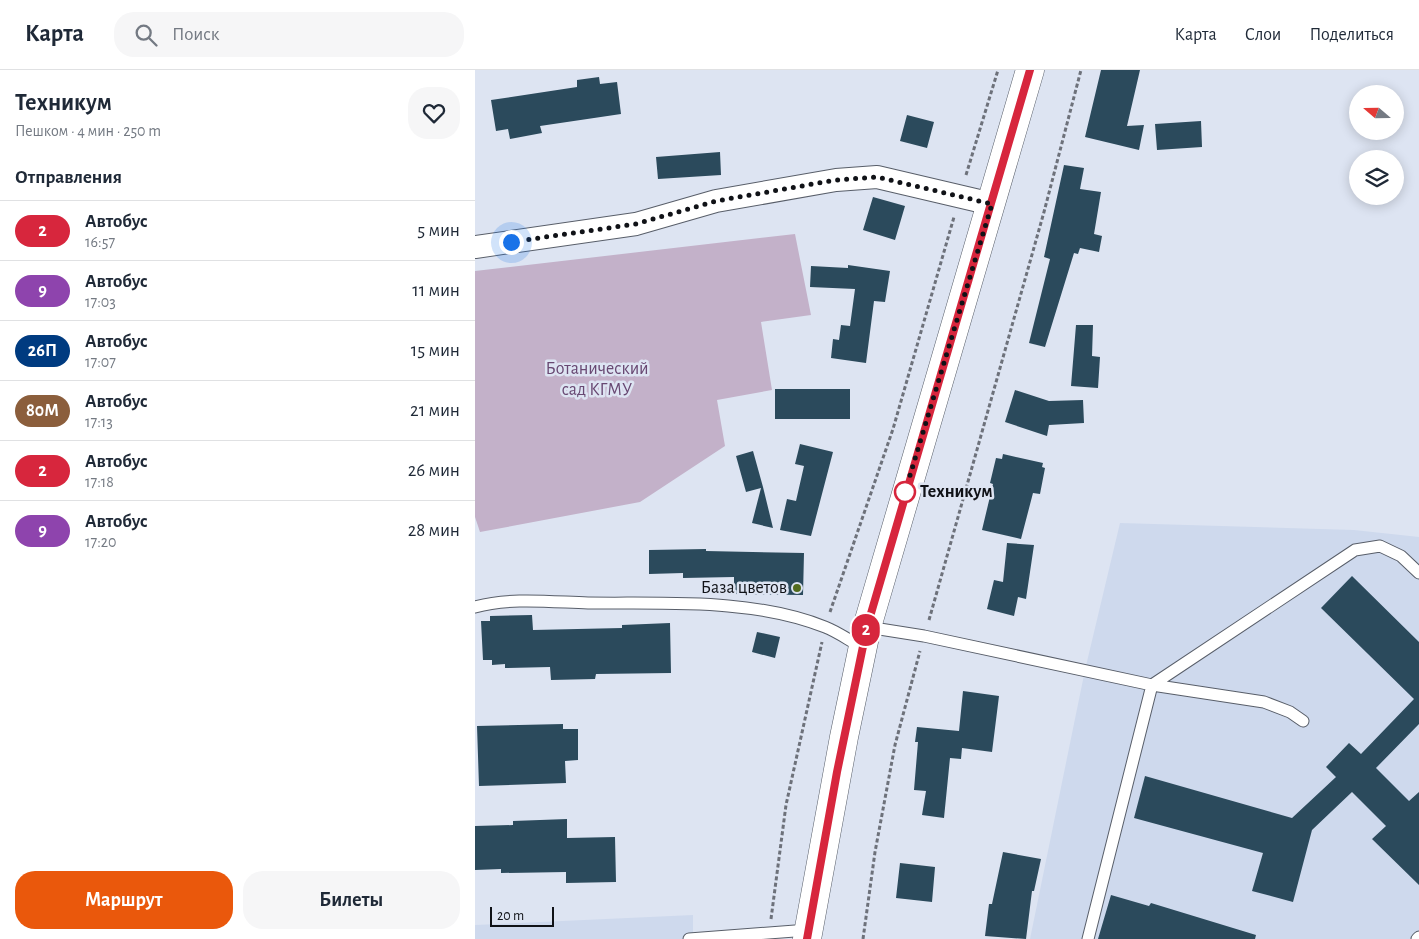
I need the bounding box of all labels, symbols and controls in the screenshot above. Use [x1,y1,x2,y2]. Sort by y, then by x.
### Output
search box [114,12,464,57]
icon: search [132,21,160,49]
text: Карта [25,22,84,46]
text: Поиск [172,25,219,44]
text: Карта [1175,26,1217,44]
text: Слои [1245,26,1281,44]
text: Поделиться [1309,26,1394,44]
north arrow [1349,85,1404,140]
map controls [1349,85,1404,205]
button: heart [408,87,460,139]
text: Техникум [15,91,112,115]
text: Пешком · 4 мин · 250 m [15,123,161,139]
button: layers [1349,150,1404,205]
text: Отправления [15,168,122,187]
text: Автобус [85,212,148,231]
text: 5 мин [417,221,460,240]
text: 2 [38,222,47,240]
your location [499,230,524,255]
text: 16:57 [85,234,115,250]
text: Автобус [85,272,148,291]
text: 11 мин [412,281,460,300]
text: 9 [38,282,47,300]
text: 17:03 [85,294,116,310]
text: Автобус [85,332,148,351]
text: 15 мин [411,341,460,360]
text: 26П [28,342,57,360]
text: 17:07 [85,354,116,370]
park label: Ботанический сад КГМУ [545,360,649,399]
text: Автобус [85,392,148,411]
text: 21 мин [410,401,460,420]
text: 80М [26,402,59,420]
text: 17:13 [85,414,113,430]
text: Автобус [85,452,148,471]
text: 26 мин [408,461,460,480]
text: 2 [38,462,47,480]
text: 17:18 [85,474,114,490]
marker: Техникум [894,481,916,503]
place label: Техникум [920,483,993,501]
text: Автобус [85,512,148,531]
text: 28 мин [408,521,460,540]
text: 9 [38,522,47,540]
text: 17:20 [85,534,117,550]
place label: База цветов [701,579,787,597]
marker: База цветов [791,582,803,594]
line badge: 2 [850,614,882,646]
text: 2 [862,621,870,639]
button: Маршрут [15,871,233,929]
button: Билеты [243,871,460,929]
scale bar [490,904,554,927]
text: 20 m [497,909,524,923]

